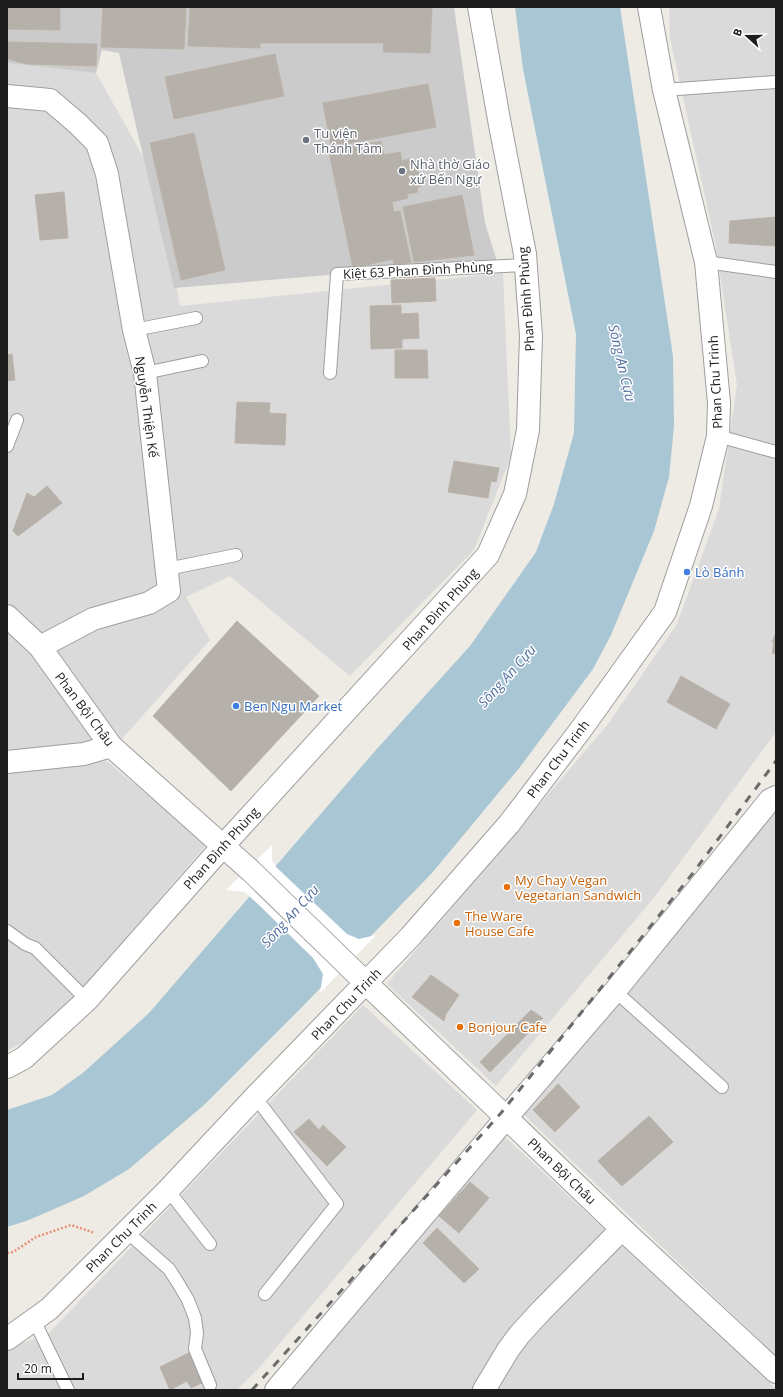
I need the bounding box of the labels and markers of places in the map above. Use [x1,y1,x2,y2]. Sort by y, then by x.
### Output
place label: Tu viện Thánh Tâm [314,124,382,157]
marker: Tu viện Thánh Tâm [301,135,311,145]
place label: Nhà thờ Giáo xứ Bến Ngự [410,155,490,188]
marker: Nhà thờ Giáo xứ Bến Ngự [397,166,407,176]
place label: Lò Bánh [695,563,745,581]
marker: Lò Bánh [682,567,692,577]
place label: Ben Ngu Market [244,697,343,715]
marker: Ben Ngu Market [231,701,241,711]
place label: My Chay Vegan Vegetarian Sandwich [515,871,641,904]
marker: My Chay Vegan Vegetarian Sandwich [502,882,512,892]
place label: The Ware House Cafe [465,907,534,940]
marker: The Ware House Cafe [452,918,462,928]
place label: Bonjour Cafe [468,1018,547,1036]
marker: Bonjour Cafe [455,1022,465,1032]

